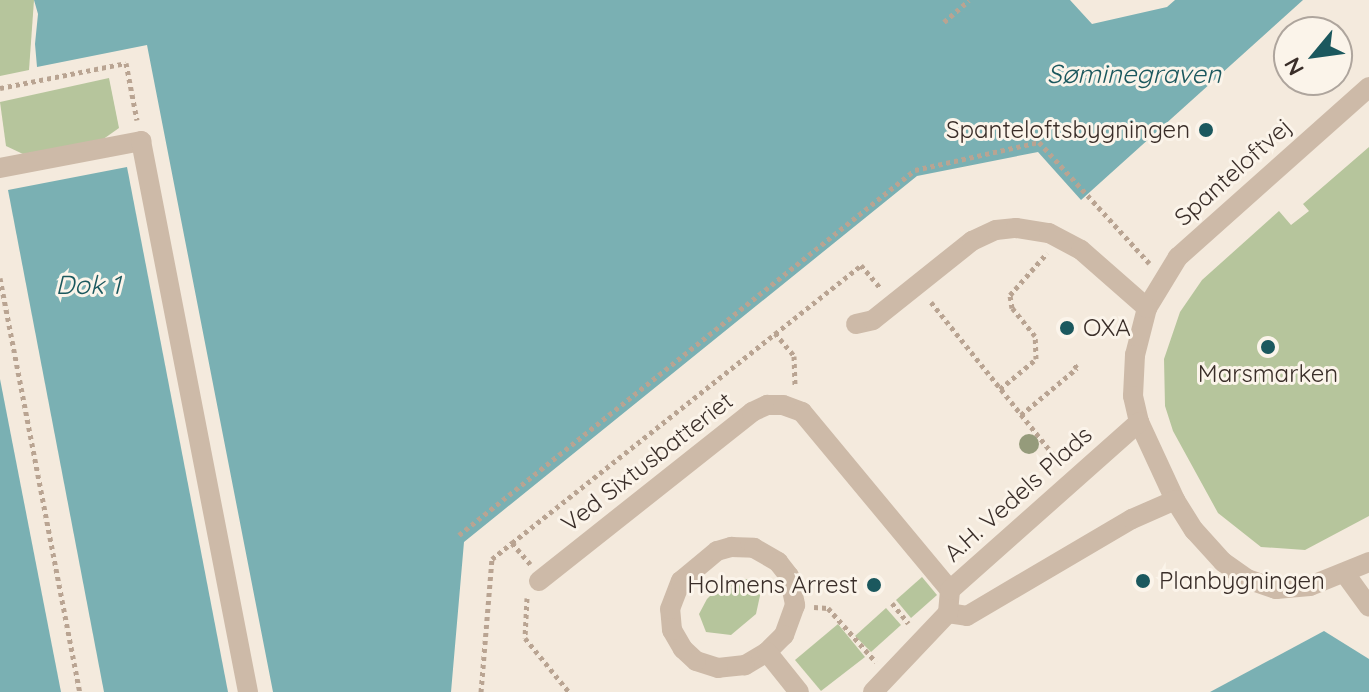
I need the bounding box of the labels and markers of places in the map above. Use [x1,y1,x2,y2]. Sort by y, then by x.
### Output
place label: Spanteloftsbygningen [946,116,1190,144]
marker: Spanteloftsbygningen [1197,121,1215,139]
place label: OXA [1083,314,1131,342]
marker: OXA [1058,319,1076,337]
marker: Marsmarken [1259,338,1277,356]
place label: Marsmarken [1198,360,1338,388]
place label: Planbygningen [1159,567,1325,595]
place label: Holmens Arrest [687,571,858,599]
marker: Planbygningen [1134,572,1152,590]
marker: Holmens Arrest [865,576,883,594]

